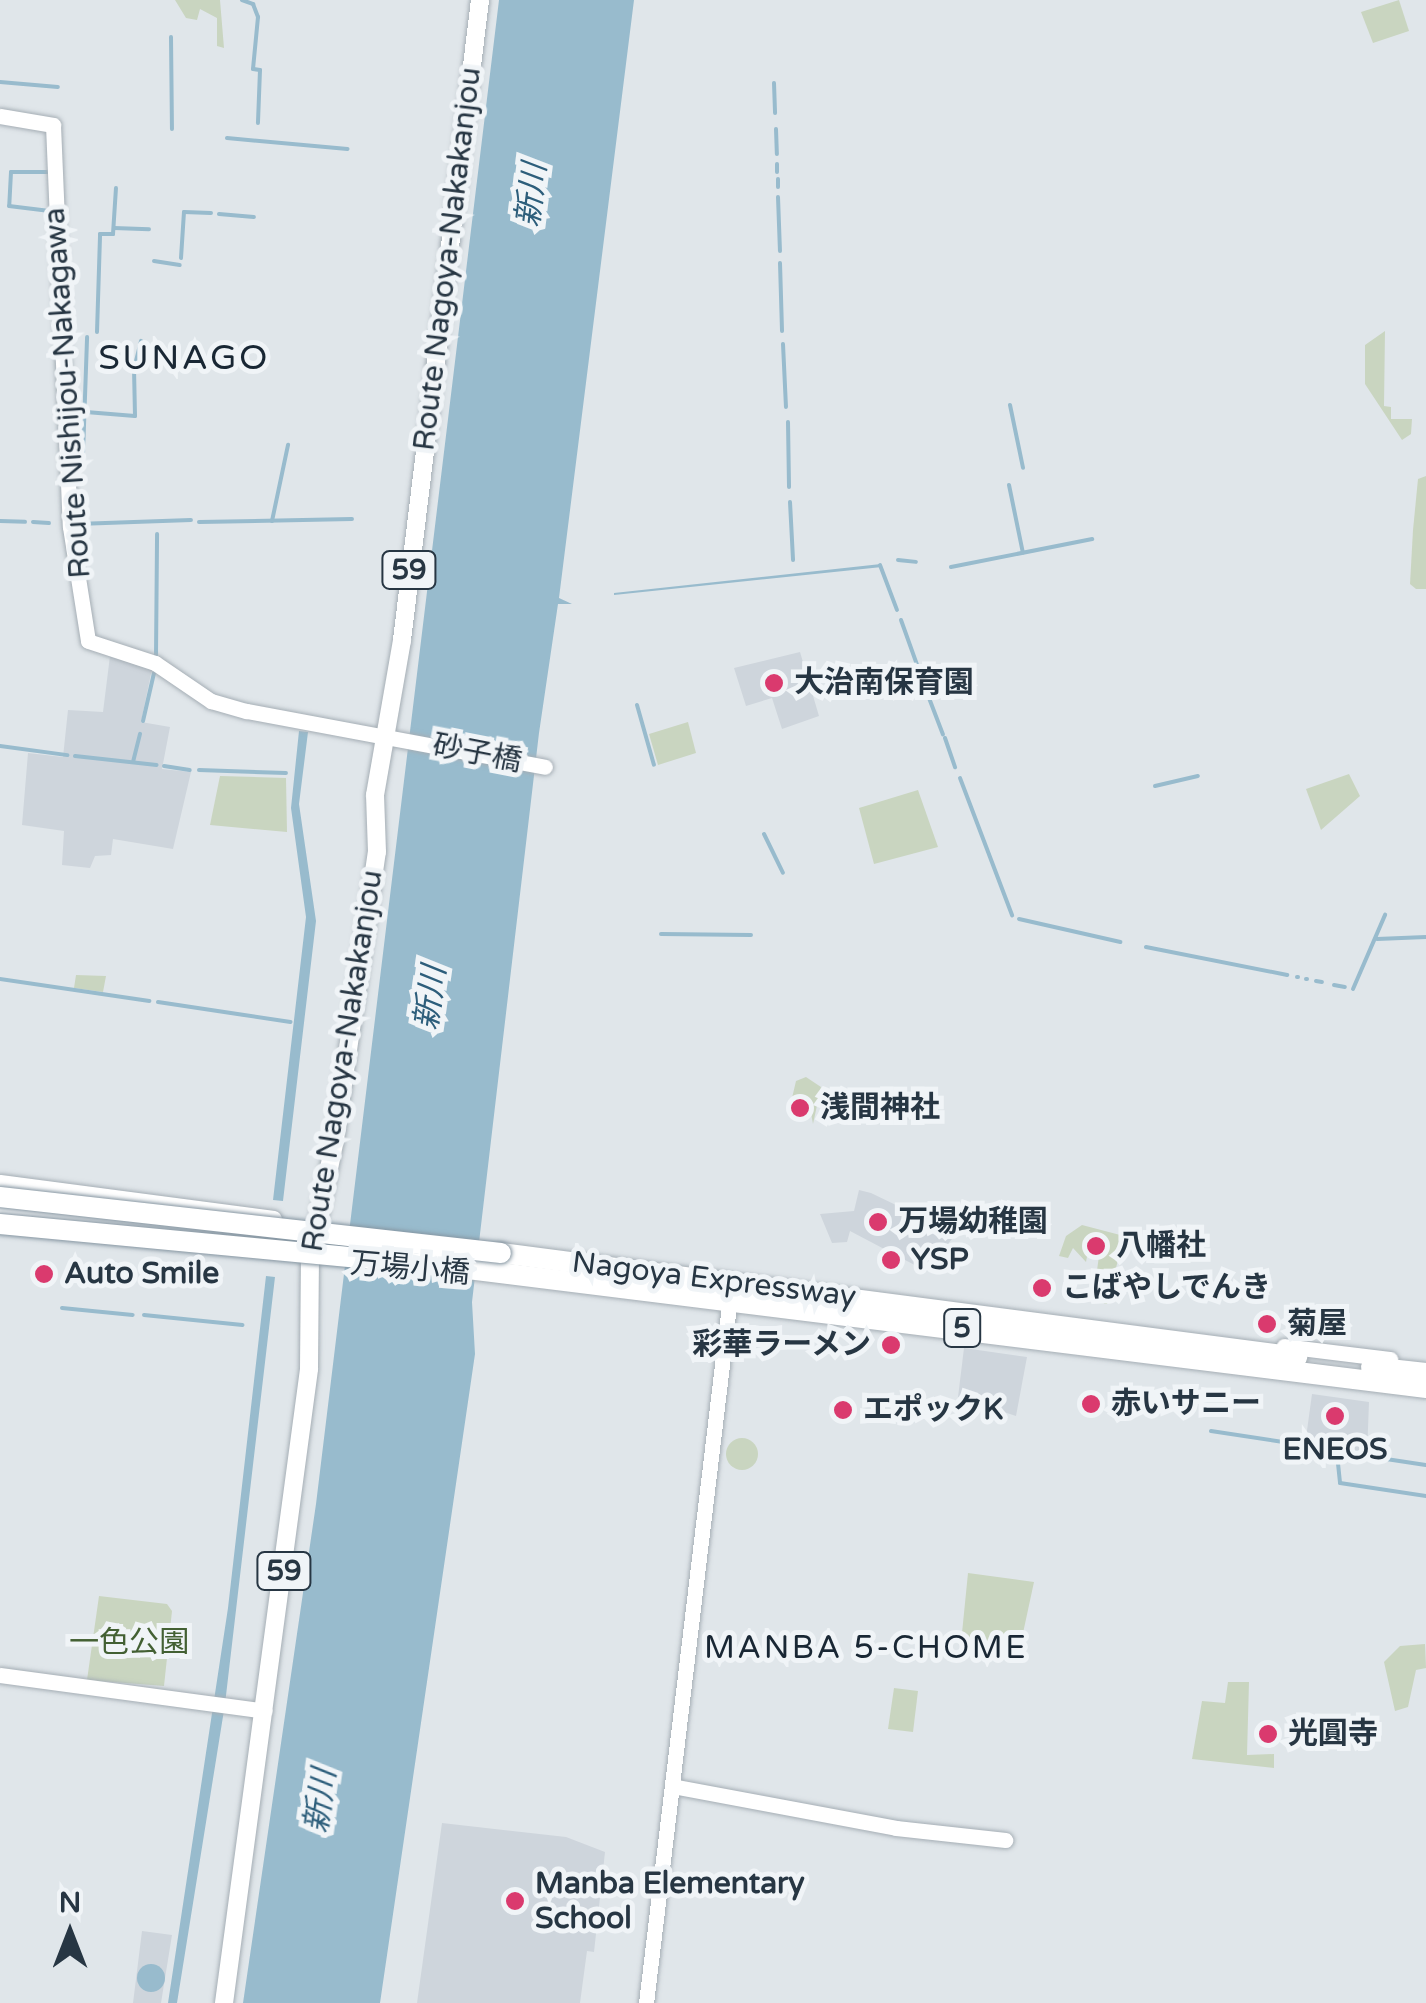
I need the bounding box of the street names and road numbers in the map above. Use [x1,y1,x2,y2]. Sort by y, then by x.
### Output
street label: Route Nagoya-Nakakanjou [407,65,489,453]
street label: Route Nishijou-Nakagawa [37,206,99,580]
road number: 59 [379,547,439,593]
street label: 砂子橋 [429,728,525,780]
street label: Route Nagoya-Nakakanjou [295,868,391,1254]
street label: Nagoya Expressway [570,1245,858,1315]
street label: 万場小橋 [349,1246,471,1292]
road number: 5 [942,1305,982,1351]
road number: 59 [254,1548,314,1594]

